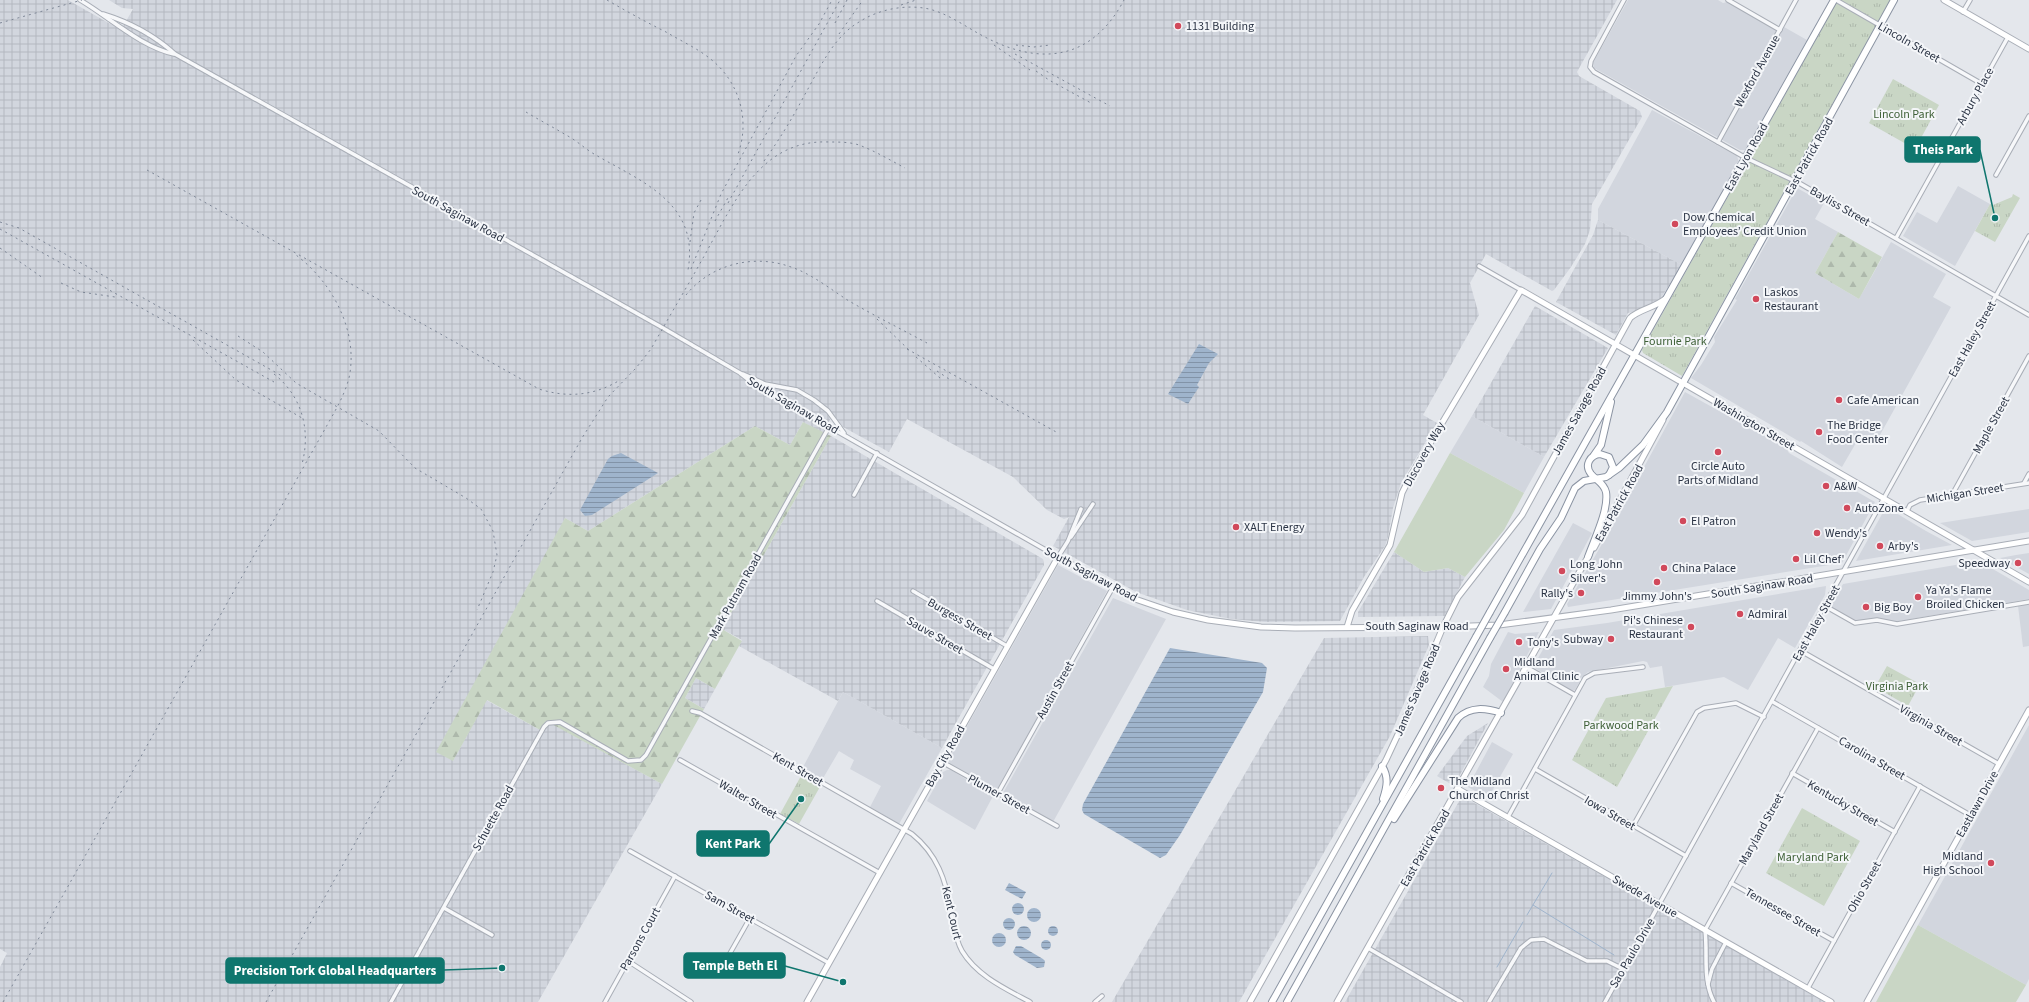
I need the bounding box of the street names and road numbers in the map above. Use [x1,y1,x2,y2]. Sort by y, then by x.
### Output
street label: Lincoln Street [1875,18,1943,67]
street label: Wexford Avenue [1730,32,1784,111]
street label: Arbury Place [1953,64,1998,128]
street label: East Patrick Road [1781,114,1838,198]
street label: East Lyon Road [1721,120,1772,195]
street label: South Saginaw Road [408,182,507,247]
street label: Bayliss Street [1806,182,1873,231]
street label: East Haley Street [1944,298,2000,380]
street label: James Savage Road [1548,364,1611,459]
street label: South Saginaw Road [744,372,842,439]
street label: Washington Street [1710,394,1798,455]
street label: Maple Street [1969,394,2014,457]
street label: Discovery Way [1400,418,1449,490]
street label: East Patrick Road [1591,461,1648,545]
street label: Michigan Street [1925,479,2005,508]
street label: South Saginaw Road [1041,543,1140,606]
street label: Mark Putnam Road [705,550,766,642]
street label: South Saginaw Road [1710,570,1814,603]
street label: East Haley Street [1788,582,1844,664]
street label: Burgess Street [924,594,995,645]
street label: Sauve Street [903,612,966,659]
street label: South Saginaw Road [1365,618,1469,635]
street label: James Savage Road [1390,641,1445,739]
street label: Austin Street [1033,658,1078,722]
street label: Virginia Street [1896,701,1965,750]
street label: Bay City Road [921,722,970,790]
street label: Carolina Street [1835,732,1908,784]
street label: Kent Street [769,748,826,791]
street label: Eastlawn Drive [1952,768,2003,841]
street label: Plumer Street [964,770,1033,819]
street label: Walter Street [715,776,780,823]
street label: Kentucky Street [1804,776,1881,831]
street label: Schuette Road [468,782,518,854]
street label: Maryland Street [1735,790,1788,868]
street label: Iowa Street [1581,792,1639,835]
street label: East Patrick Road [1396,807,1454,890]
street label: Ohio Street [1843,858,1886,916]
street label: Swede Avenue [1609,871,1681,922]
street label: Tennessee Street [1742,884,1824,941]
street label: Kent Court [937,885,966,941]
street label: Sam Street [702,887,758,928]
street label: Parsons Court [616,904,665,974]
street label: Sao Paulo Drive [1606,915,1659,991]

